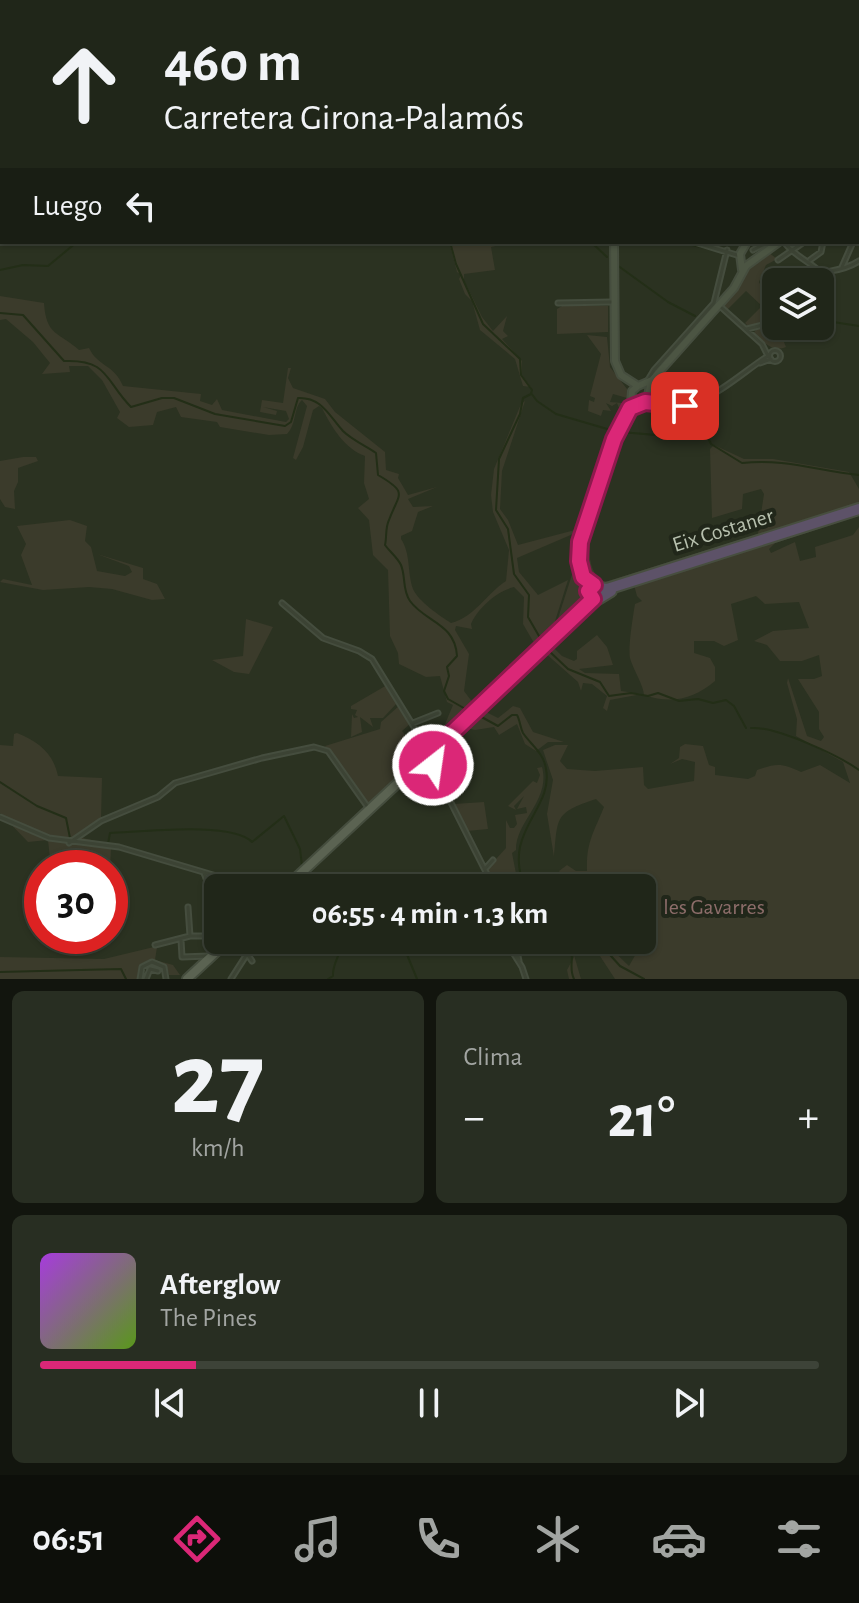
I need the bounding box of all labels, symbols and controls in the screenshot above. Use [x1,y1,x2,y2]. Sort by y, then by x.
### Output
icon: ahead [32,32,136,136]
text: 460 m [164,35,302,91]
text: Carretera Girona-Palamós [164,100,524,136]
icon: left [119,184,163,228]
text: Luego [32,191,103,221]
map controls [762,268,834,340]
button: layers [762,268,834,340]
pin [651,372,719,440]
icon: arrive [663,384,707,428]
street label: Eix Costaner [670,504,776,556]
position arrow [391,723,475,807]
speed limit sign: 30 [24,850,128,954]
park label: les Gavarres [663,896,765,918]
text: 06:55 · 4 min · 1.3 km [312,899,548,929]
text: 27 [171,1029,265,1133]
text: Clima [464,1044,523,1070]
text: 21° [608,1088,675,1148]
text: − [464,1096,485,1140]
text: + [798,1096,819,1140]
text: km/h [191,1135,245,1161]
text: Afterglow [160,1270,281,1300]
text: The Pines [160,1305,257,1331]
icon: previous [148,1381,192,1425]
icon: pause [407,1381,451,1425]
icon: next [667,1381,711,1425]
icon: directions [169,1511,225,1567]
icon: music [290,1511,346,1567]
icon: phone [410,1511,466,1567]
icon: climate [530,1511,586,1567]
icon: car [651,1511,707,1567]
icon: filters [771,1511,827,1567]
text: 06:51 [32,1521,105,1557]

